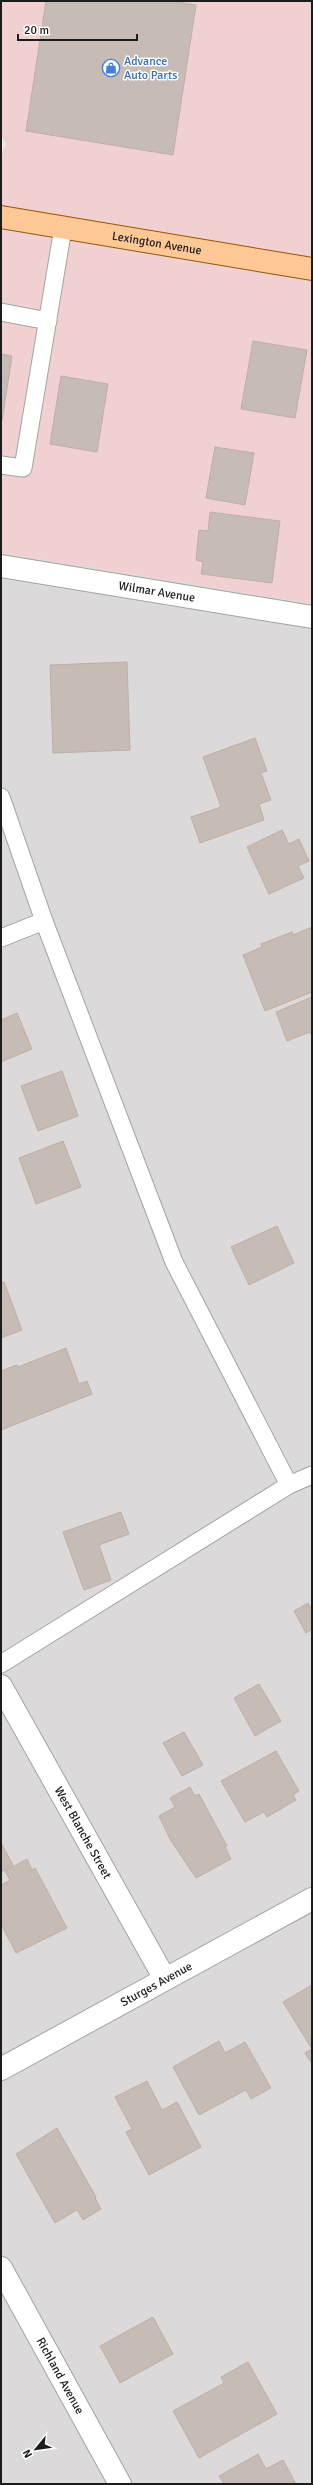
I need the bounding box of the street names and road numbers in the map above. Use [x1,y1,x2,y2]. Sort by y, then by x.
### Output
street label: Lexington Avenue [111,229,203,258]
street label: Wilmar Avenue [117,578,196,606]
street label: West Blanche Street [51,1784,114,1882]
street label: Sturges Avenue [118,1959,195,2010]
street label: Richland Avenue [33,2335,87,2417]

